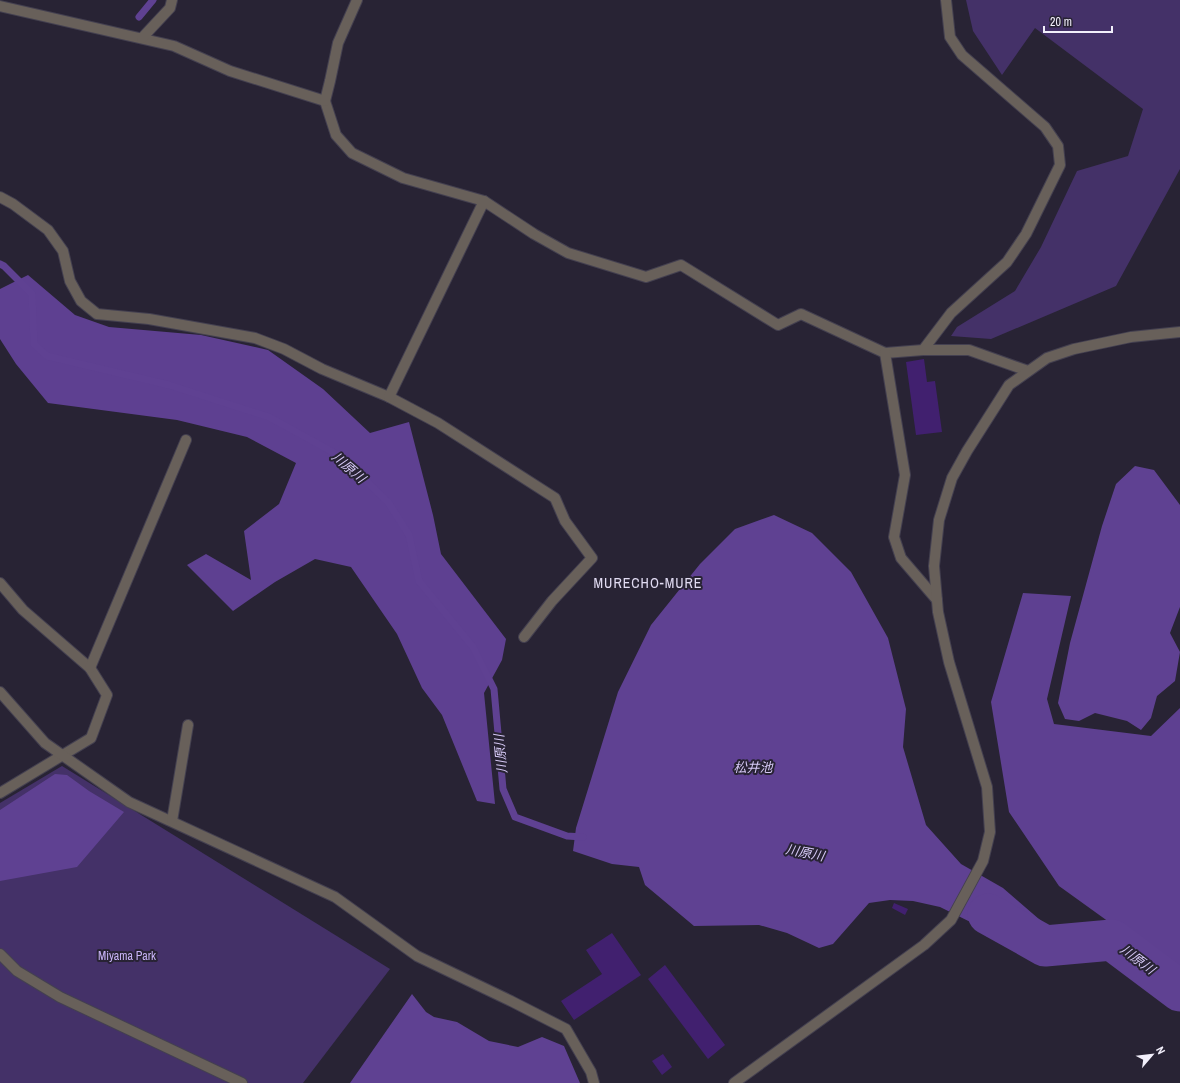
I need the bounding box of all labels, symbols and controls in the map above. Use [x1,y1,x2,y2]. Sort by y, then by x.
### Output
scale bar [1044,8,1112,34]
text: 20 m [1050,14,1072,30]
water label: 川原川 [328,448,370,488]
district label: MURECHO-MURE [594,574,702,592]
water label: 川原川 [490,732,511,774]
water label: 松井池 [733,759,774,776]
water label: 川原川 [784,840,828,865]
water label: 川原川 [1117,941,1160,979]
park label: Miyama Park [98,948,156,964]
north arrow [1132,1035,1172,1075]
text: N [1153,1044,1169,1056]

